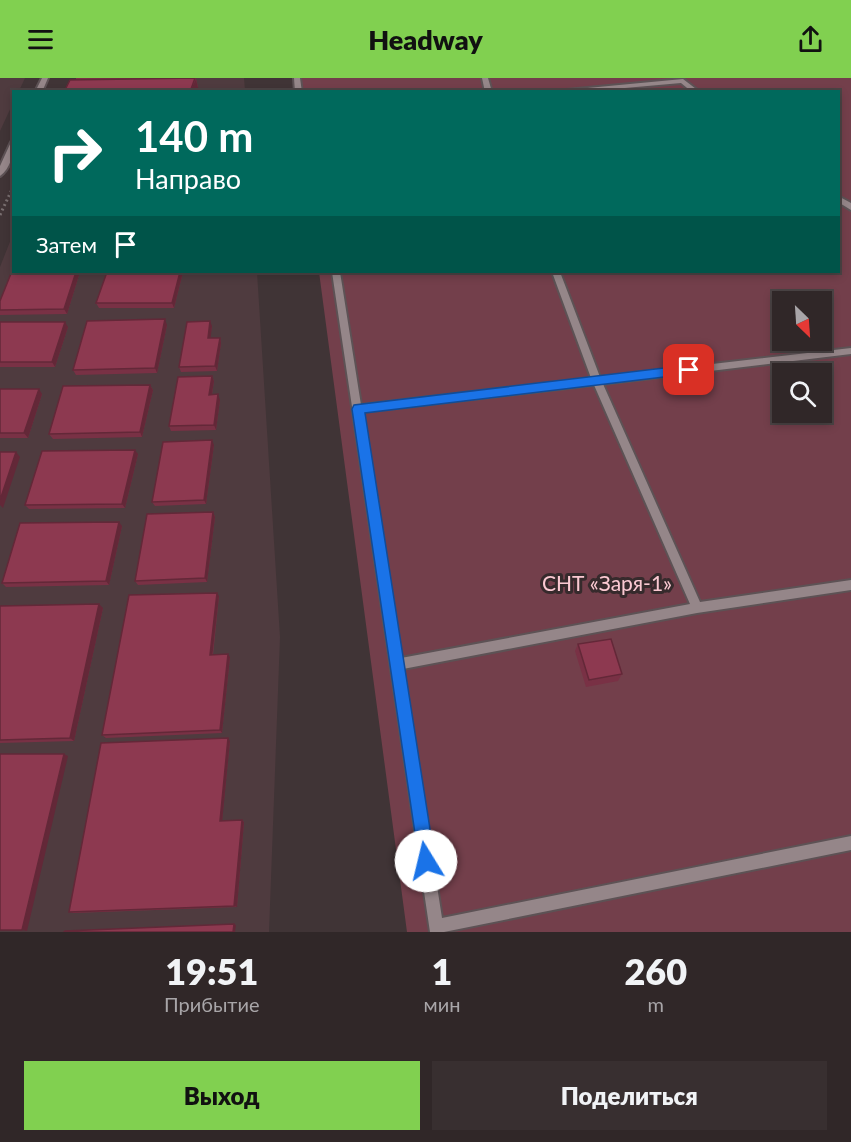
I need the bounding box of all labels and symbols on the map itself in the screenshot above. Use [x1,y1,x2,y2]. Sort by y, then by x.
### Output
north arrow [772,291,832,351]
pin [663,344,714,395]
park label: СНТ «Заря-1» [542,570,672,595]
position arrow [394,829,458,893]

